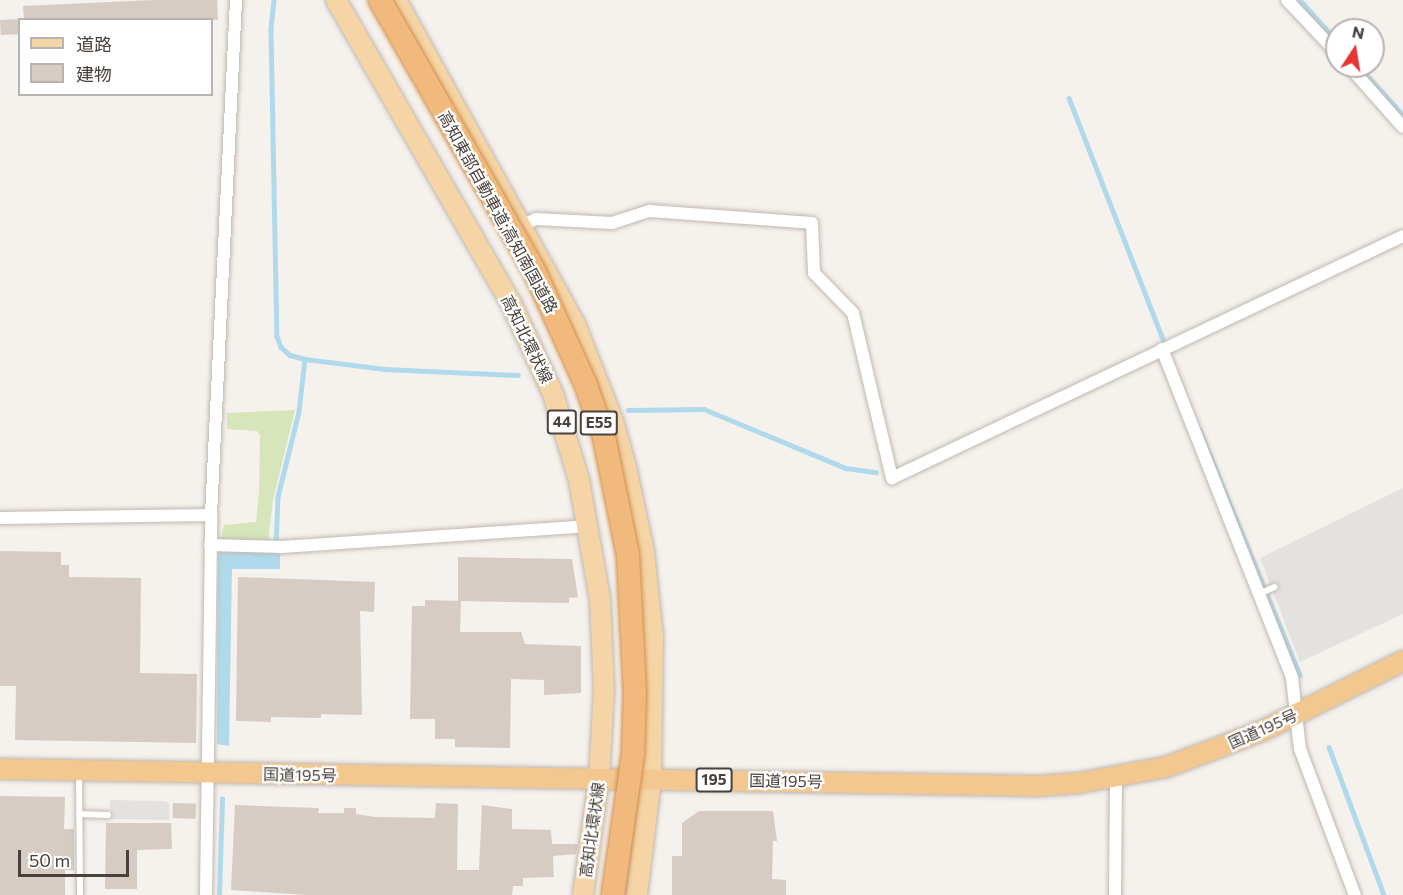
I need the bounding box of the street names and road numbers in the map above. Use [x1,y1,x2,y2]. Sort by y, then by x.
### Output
street label: 高知東部自動車道;高知南国道路 [434,108,562,316]
street label: 高知北環状線 [497,292,557,386]
road number: 44 [546,410,578,434]
road number: E55 [580,411,618,435]
street label: 国道195号 [1225,705,1301,753]
street label: 国道195号 [263,765,337,785]
road number: 195 [694,768,734,792]
street label: 国道195号 [749,771,823,791]
street label: 高知北環状線 [576,781,608,879]

